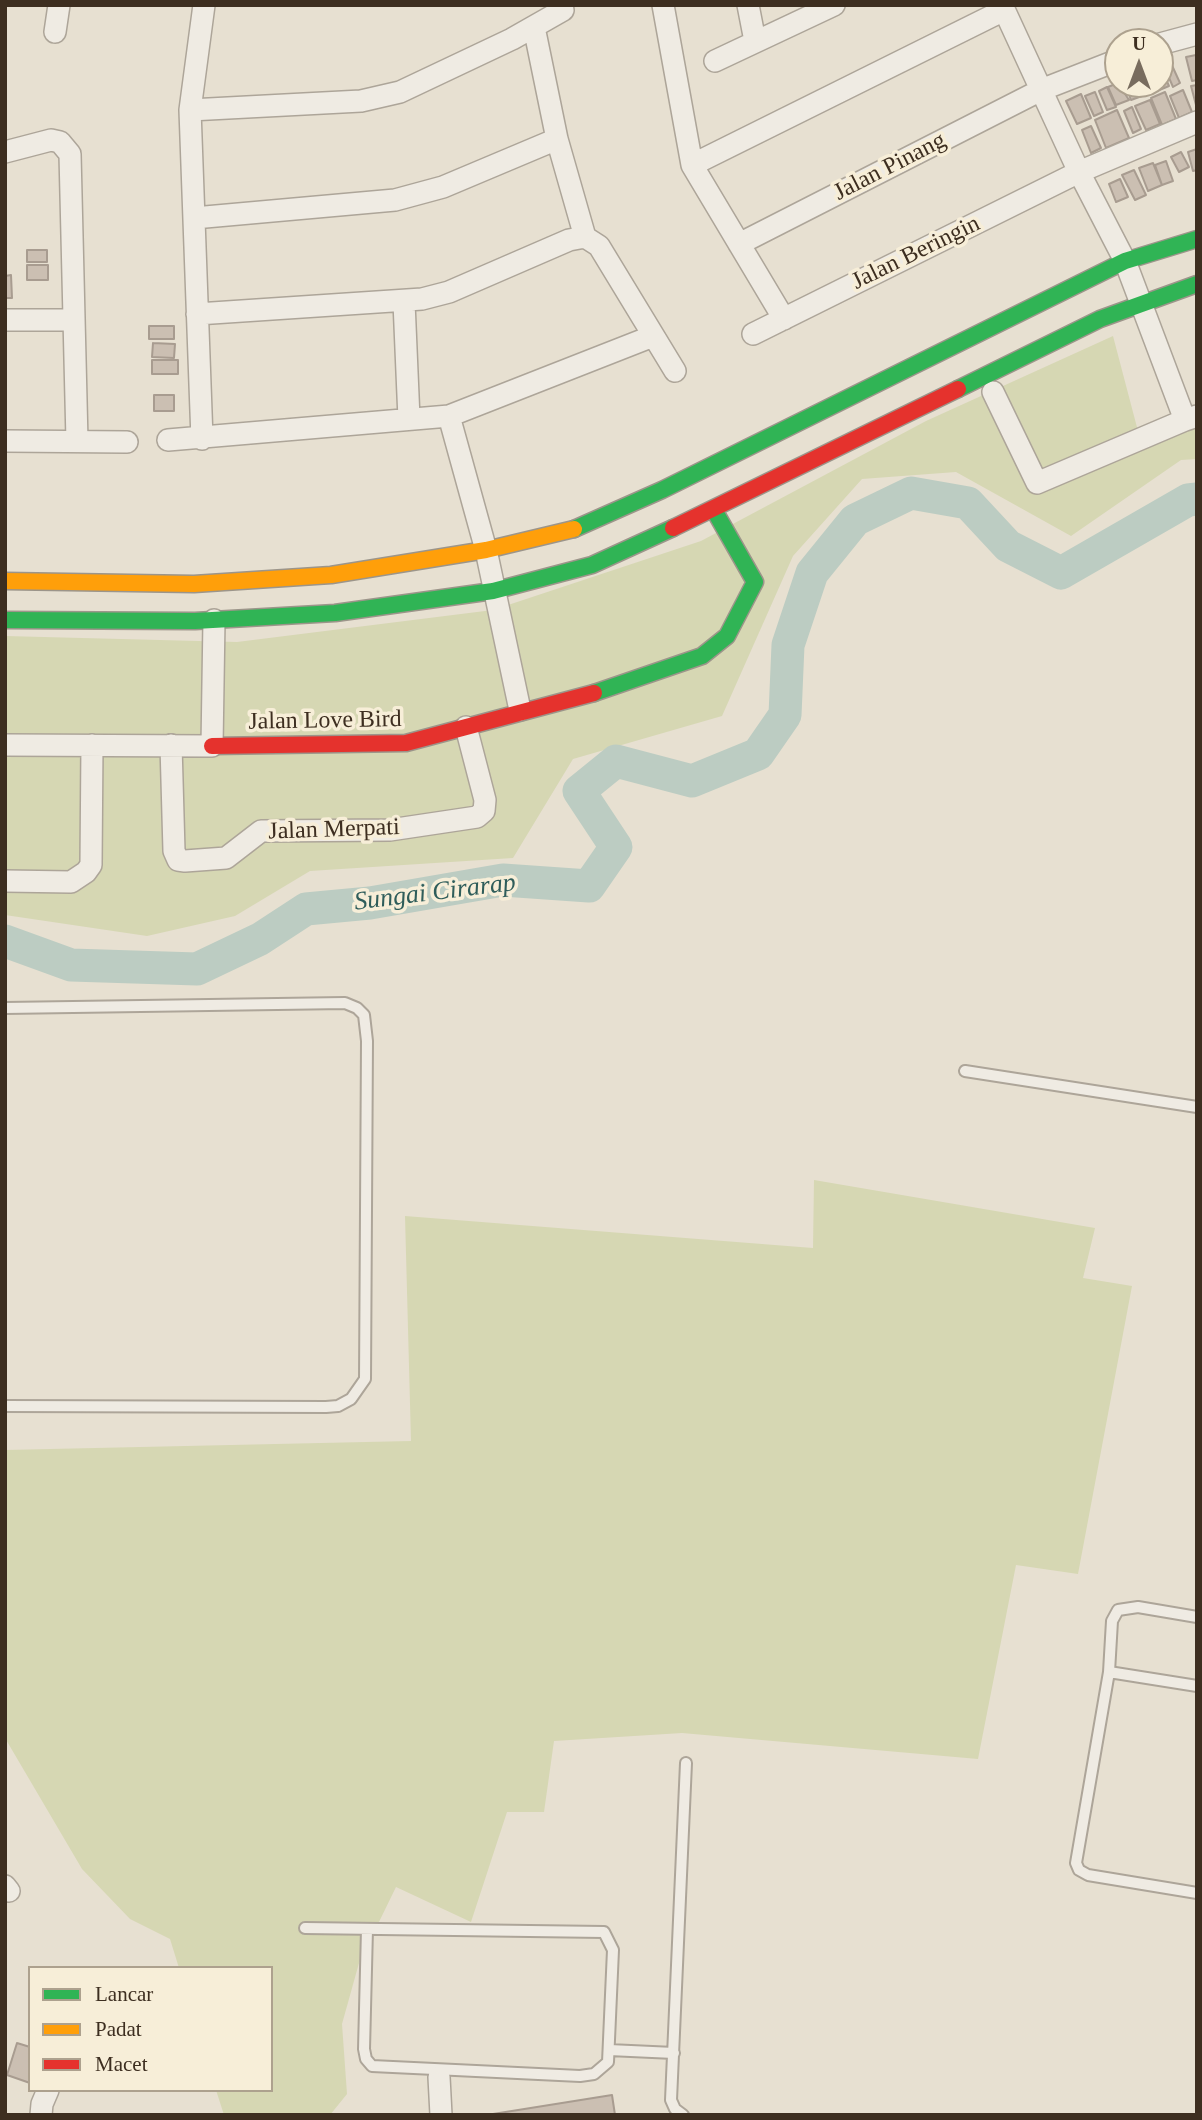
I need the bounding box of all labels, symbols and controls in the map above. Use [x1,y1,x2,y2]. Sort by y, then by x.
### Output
north arrow [1104,28,1174,98]
text: U [1132,33,1146,54]
street label: Jalan Pinang [829,126,951,208]
street label: Jalan Beringin [847,210,985,296]
street label: Jalan Love Bird [248,705,402,737]
street label: Jalan Merpati [268,813,400,847]
water label: Sungai Cirarap [352,868,518,918]
legend [28,1966,273,2092]
text: Lancar [95,1982,153,2006]
text: Padat [95,2017,142,2041]
text: Macet [95,2052,147,2076]

